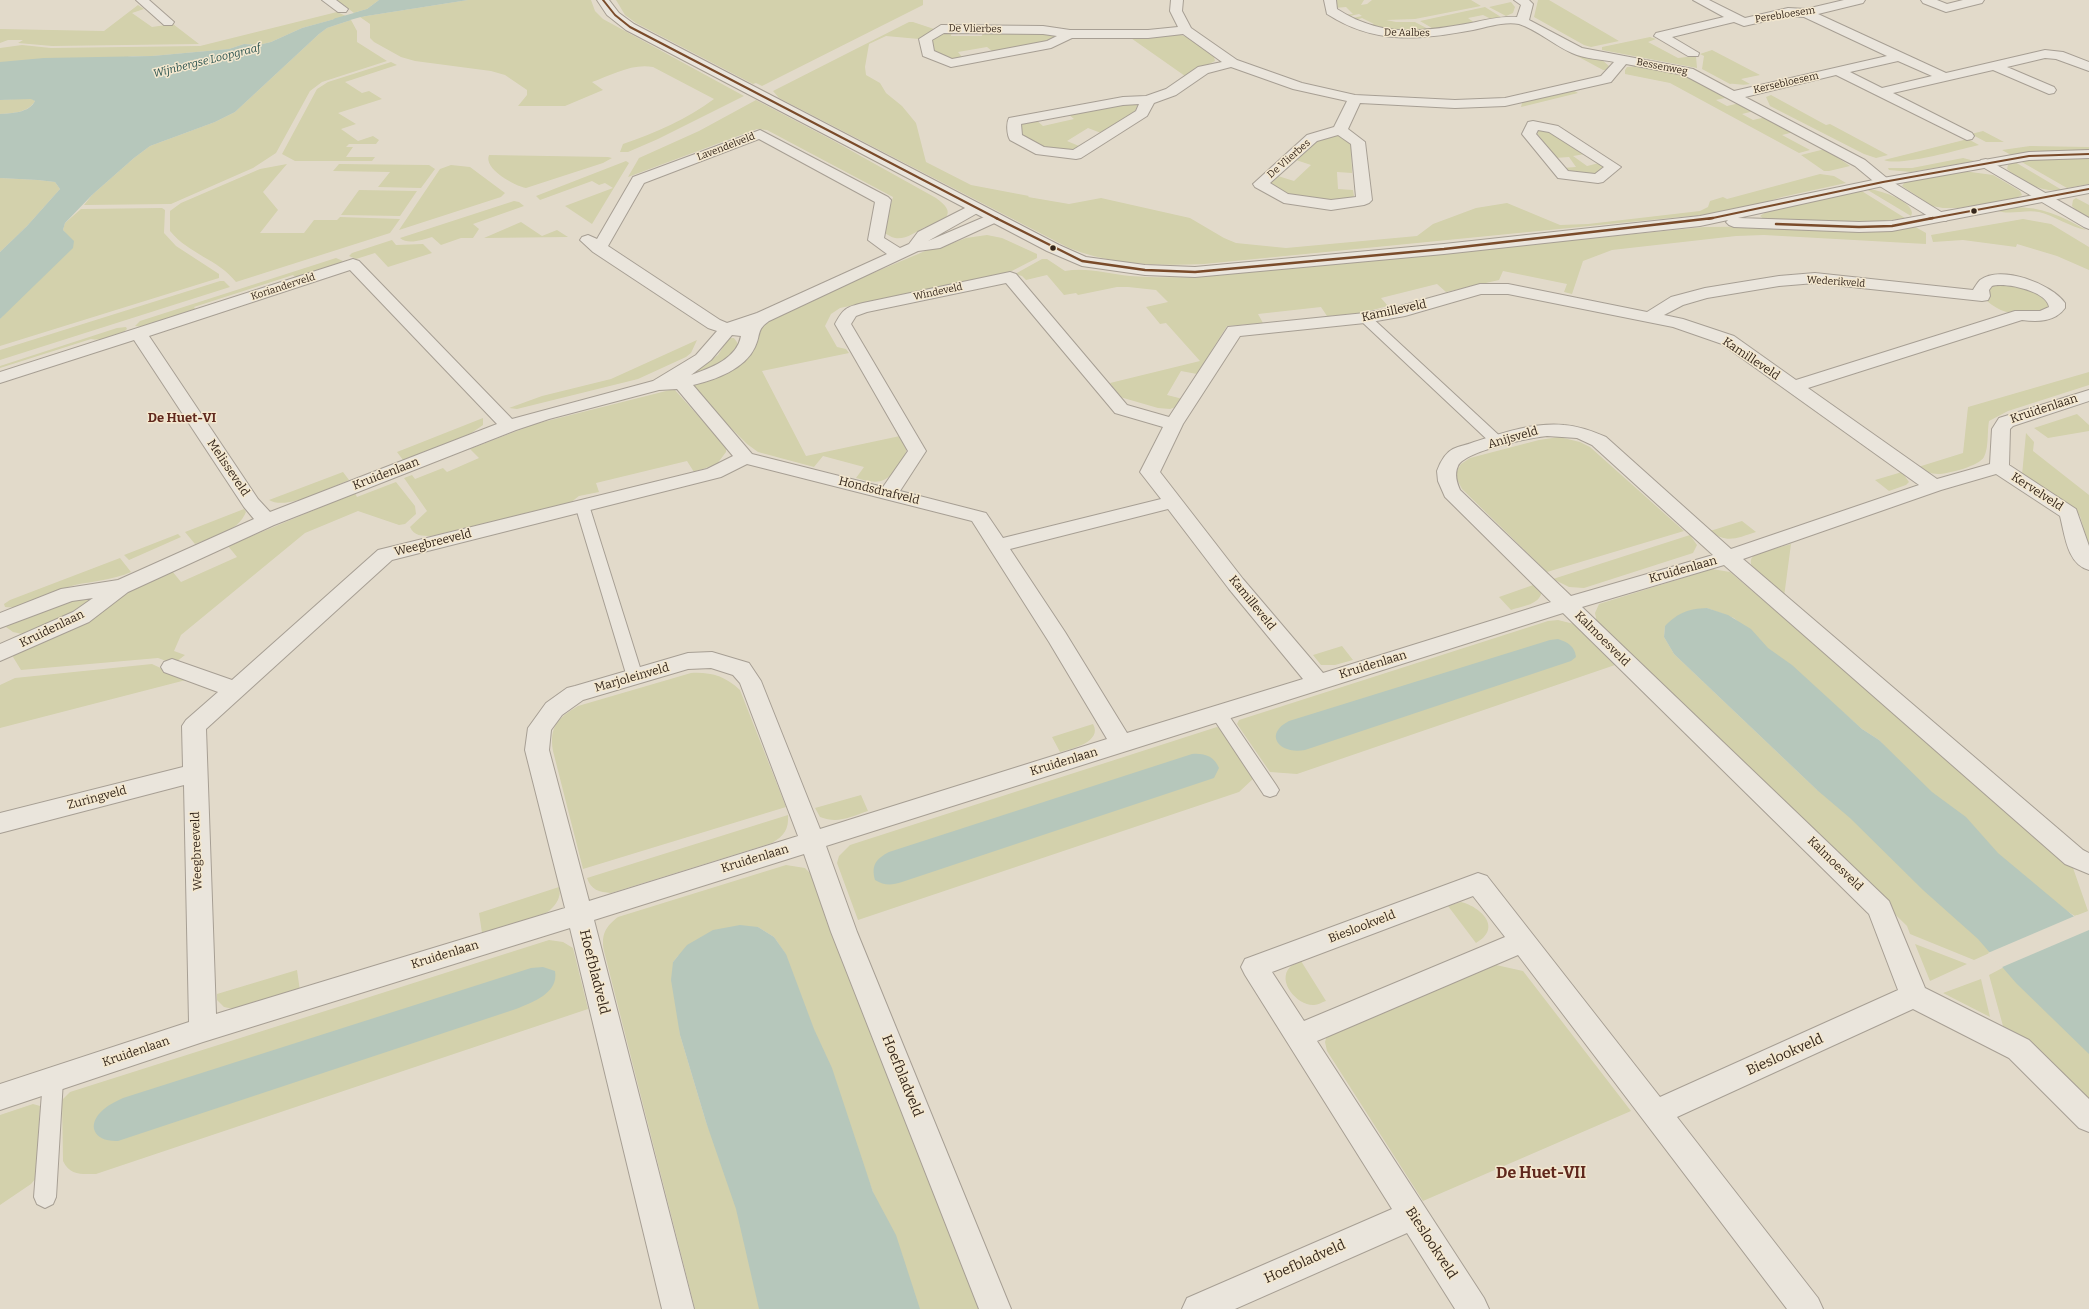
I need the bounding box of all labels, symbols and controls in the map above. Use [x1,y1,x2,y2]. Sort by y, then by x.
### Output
street label: Perebloesem [1754,4,1816,26]
street label: De Vlierbes [948,23,1002,35]
street label: De Aalbes [1384,27,1430,39]
water label: Wijnbergse Loopgraaf [152,41,262,81]
street label: Bessenweg [1635,56,1689,78]
street label: Kersebloesem [1752,70,1820,96]
street label: Lavendelveld [695,130,757,164]
street label: De Vlierbes [1265,137,1313,181]
unlabelled marker [1969,206,1979,216]
unlabelled marker [1048,243,1058,253]
street label: Korianderveld [249,271,317,303]
street label: Wederikveld [1806,274,1866,290]
street label: Windeveld [912,281,964,303]
street label: Kamilleveld [1360,297,1428,325]
street label: Kamilleveld [1720,335,1782,383]
street label: Kruidenlaan [2009,391,2079,427]
district label: De Huet-VI [148,410,216,426]
street label: Anijsveld [1486,424,1540,452]
street label: Melisseveld [204,437,252,499]
street label: Kruidenlaan [351,455,421,493]
street label: Kervelveld [2008,470,2066,514]
street label: Hondsdrafveld [837,474,921,508]
street label: Weegbreeveld [393,526,473,560]
street label: Kruidenlaan [1647,553,1719,587]
street label: Kamilleveld [1226,573,1278,633]
street label: Kruidenlaan [17,607,87,651]
street label: Kalmoesveld [1572,609,1632,669]
street label: Kruidenlaan [1337,648,1409,682]
street label: Marjoleinveld [593,661,671,695]
street label: Kruidenlaan [1028,745,1100,779]
street label: Zuringveld [66,783,128,813]
street label: Weegbreeveld [188,811,206,891]
street label: Kalmoesveld [1804,834,1866,894]
street label: Kruidenlaan [719,842,791,876]
street label: Bieslookveld [1327,908,1397,946]
street label: Hoefbladveld [575,928,613,1016]
street label: Kruidenlaan [409,938,481,972]
street label: Bieslookveld [1744,1031,1826,1079]
street label: Hoefbladveld [878,1033,926,1119]
street label: Kruidenlaan [101,1034,171,1070]
district label: De Huet-VII [1496,1164,1586,1184]
street label: Bieslookveld [1402,1204,1460,1282]
street label: Hoefbladveld [1262,1237,1348,1287]

